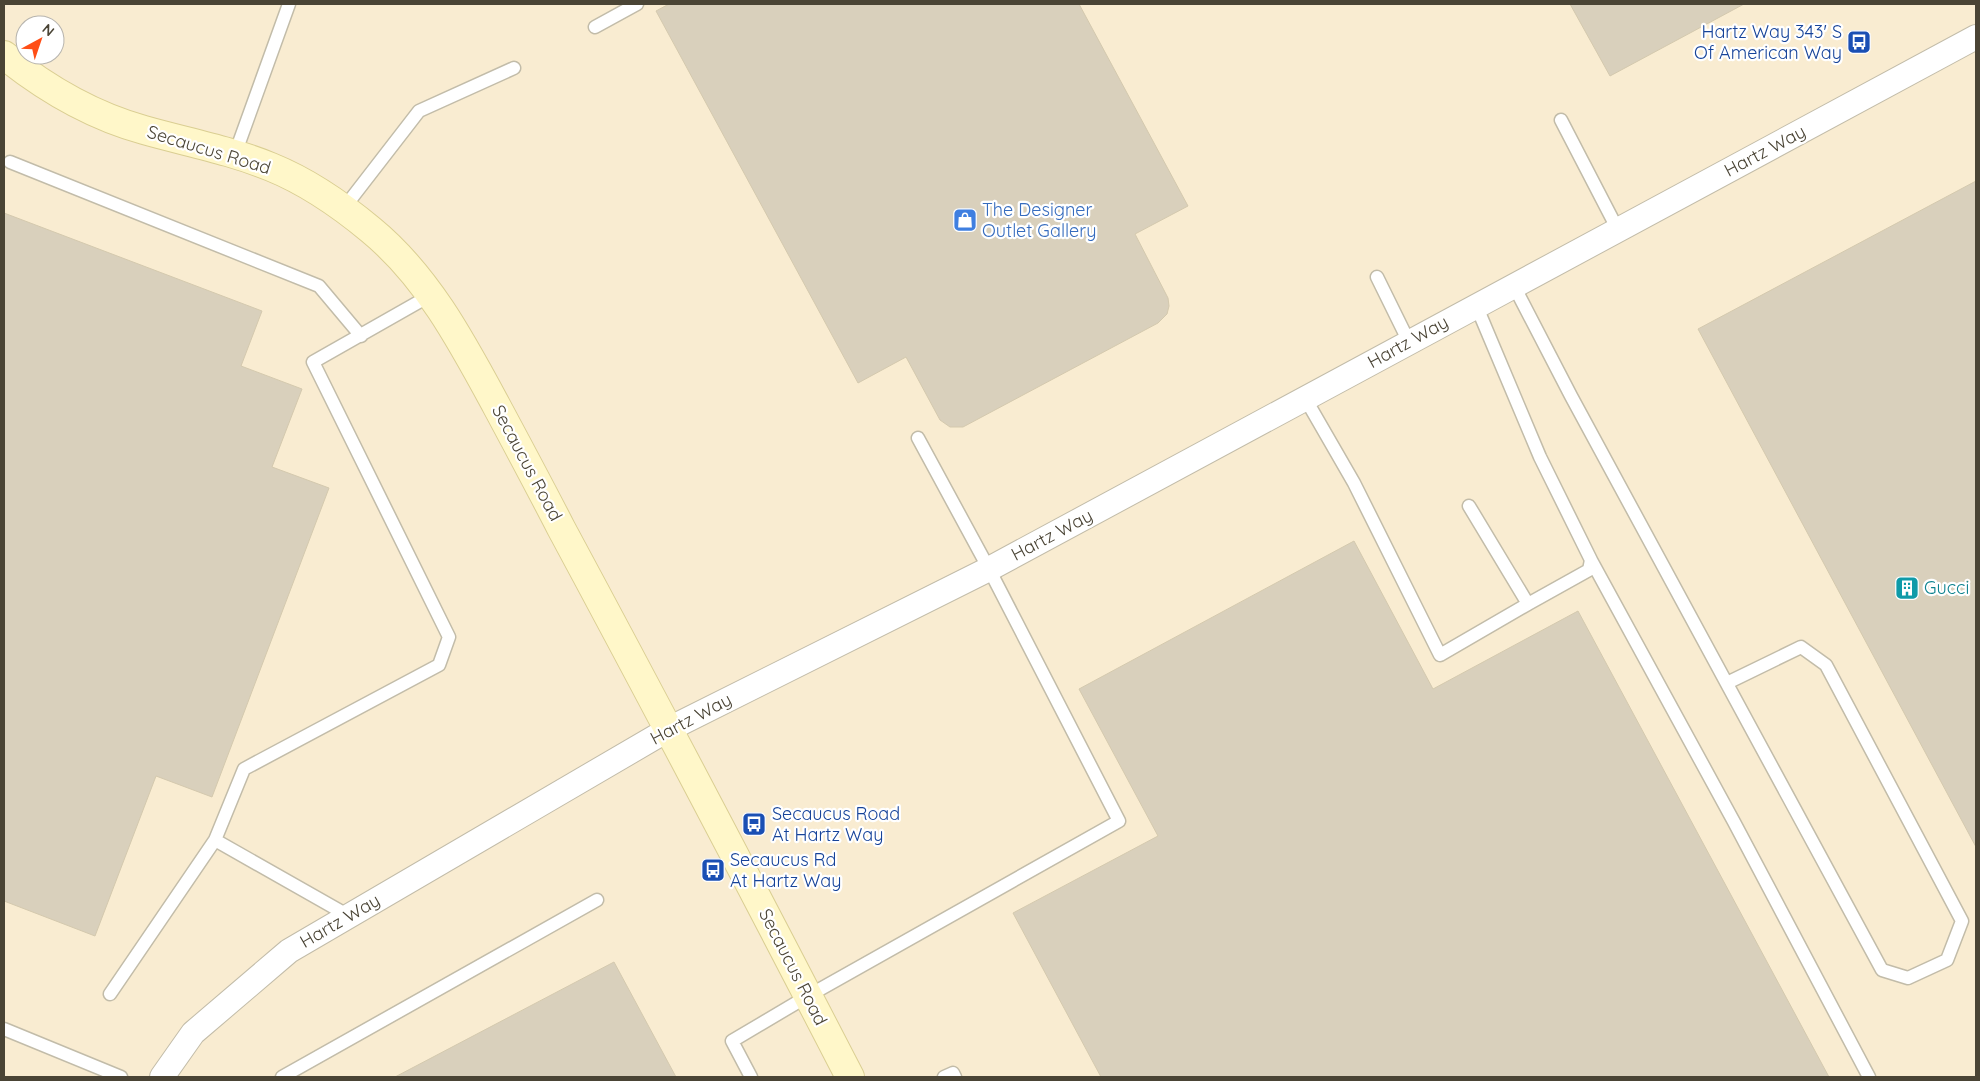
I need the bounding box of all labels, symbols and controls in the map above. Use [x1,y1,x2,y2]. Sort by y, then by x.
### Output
north arrow [15,15,65,65]
text: N [39,20,58,40]
place label: Hartz Way 343' S Of American Way [1694,20,1842,64]
bus stop icon: Hartz Way 343' S Of American Way [1846,29,1872,55]
street label: Secaucus Road [144,120,274,179]
street label: Hartz Way [1720,120,1809,182]
place label: The Designer Outlet Gallery [982,198,1096,242]
shop icon: The Designer Outlet Gallery [952,207,978,233]
street label: Hartz Way [1363,310,1452,373]
street label: Secaucus Road [487,401,568,525]
street label: Hartz Way [1007,504,1096,566]
building icon: Gucci [1894,575,1920,601]
place label: Gucci [1924,576,1969,599]
street label: Hartz Way [646,688,735,750]
place label: Secaucus Road At Hartz Way [772,802,900,846]
bus stop icon: Secaucus Road At Hartz Way [741,811,767,837]
place label: Secaucus Rd At Hartz Way [730,848,841,892]
bus stop icon: Secaucus Rd At Hartz Way [700,857,726,883]
street label: Hartz Way [296,888,384,953]
street label: Secaucus Road [754,904,833,1029]

